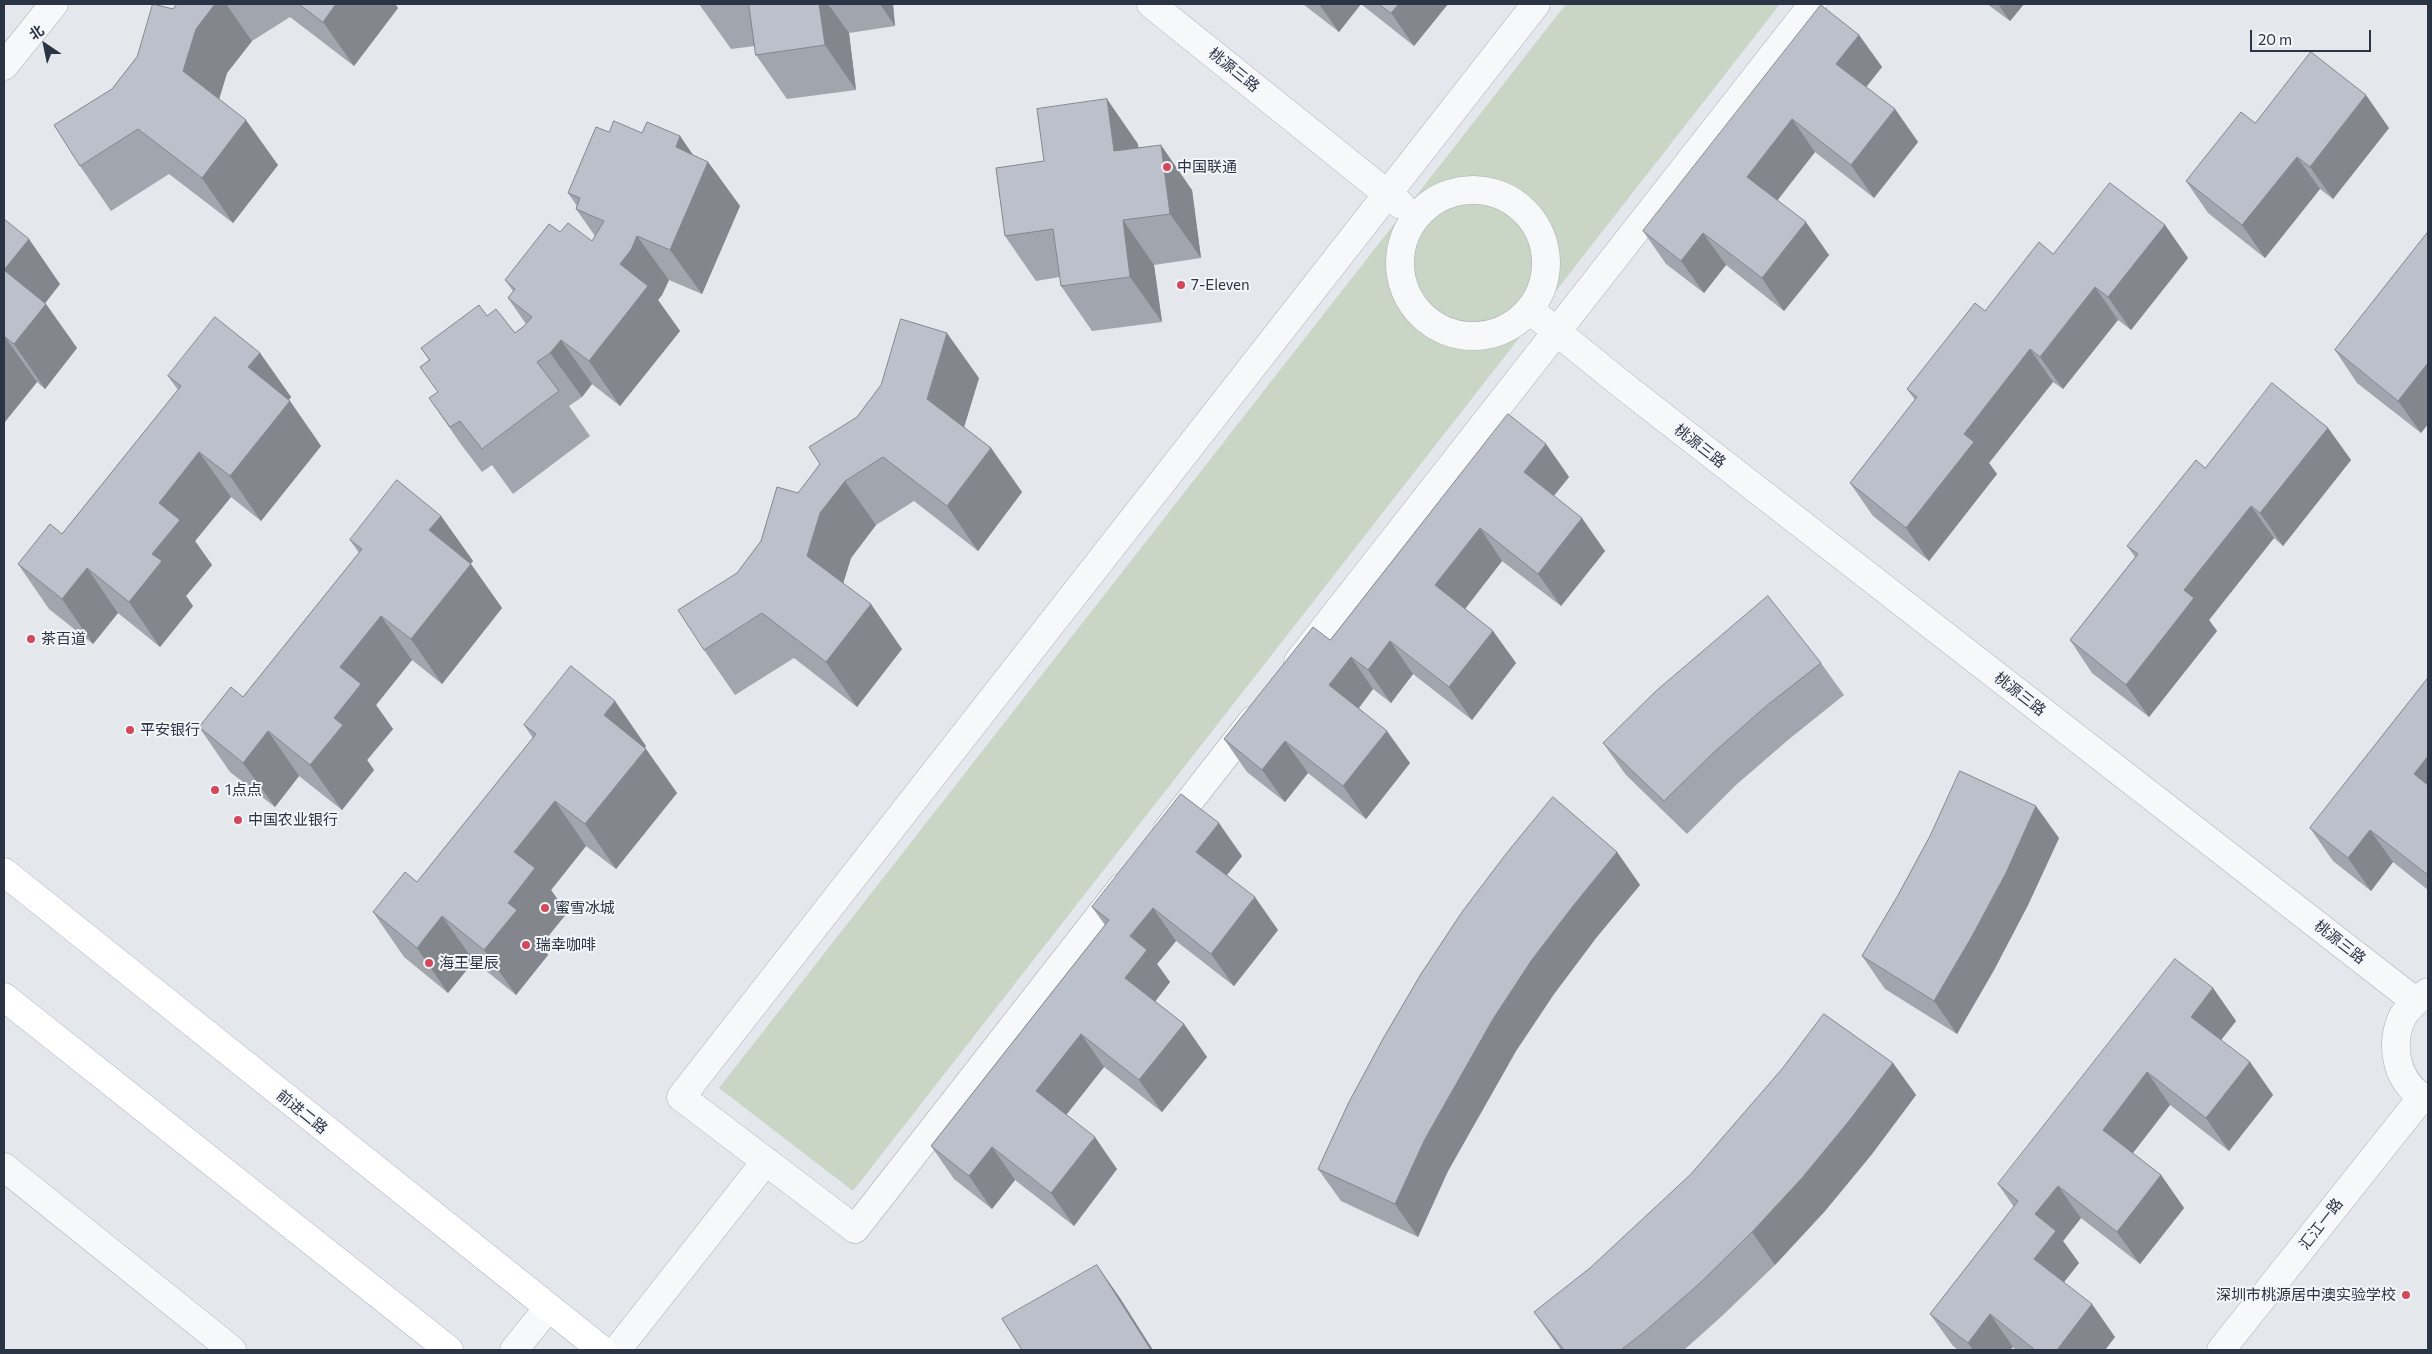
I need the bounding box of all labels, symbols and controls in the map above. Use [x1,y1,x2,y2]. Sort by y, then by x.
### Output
north arrow [20,20,70,70]
scale bar [2252,20,2373,52]
text: 北 [26,21,47,43]
text: 20 m [2258,30,2292,48]
street label: 桃源三路 [1205,44,1263,96]
place label: 中国联通 [1177,158,1237,176]
marker: 中国联通 [1161,161,1173,173]
place label: 7-Eleven [1191,276,1250,294]
marker: 7-Eleven [1175,279,1187,291]
street label: 桃源三路 [1671,420,1729,472]
place label: 茶百道 [41,630,86,648]
marker: 茶百道 [25,633,37,645]
street label: 桃源三路 [1991,668,2049,720]
place label: 平安银行 [140,721,200,739]
marker: 平安银行 [124,724,136,736]
place label: 1点点 [225,781,261,799]
marker: 1点点 [209,784,221,796]
place label: 中国农业银行 [248,811,338,829]
marker: 中国农业银行 [232,814,244,826]
place label: 蜜雪冰城 [555,899,615,917]
marker: 蜜雪冰城 [539,902,551,914]
street label: 桃源三路 [2311,916,2369,968]
place label: 瑞幸咖啡 [536,936,596,954]
marker: 瑞幸咖啡 [520,939,532,951]
place label: 海王星辰 [439,954,499,972]
marker: 海王星辰 [423,957,435,969]
street label: 前进二路 [273,1086,331,1138]
street label: 汇江一路 [2295,1195,2347,1253]
place label: 深圳市桃源居中澳实验学校 [2216,1286,2396,1304]
marker: 深圳市桃源居中澳实验学校 [2400,1289,2412,1301]

